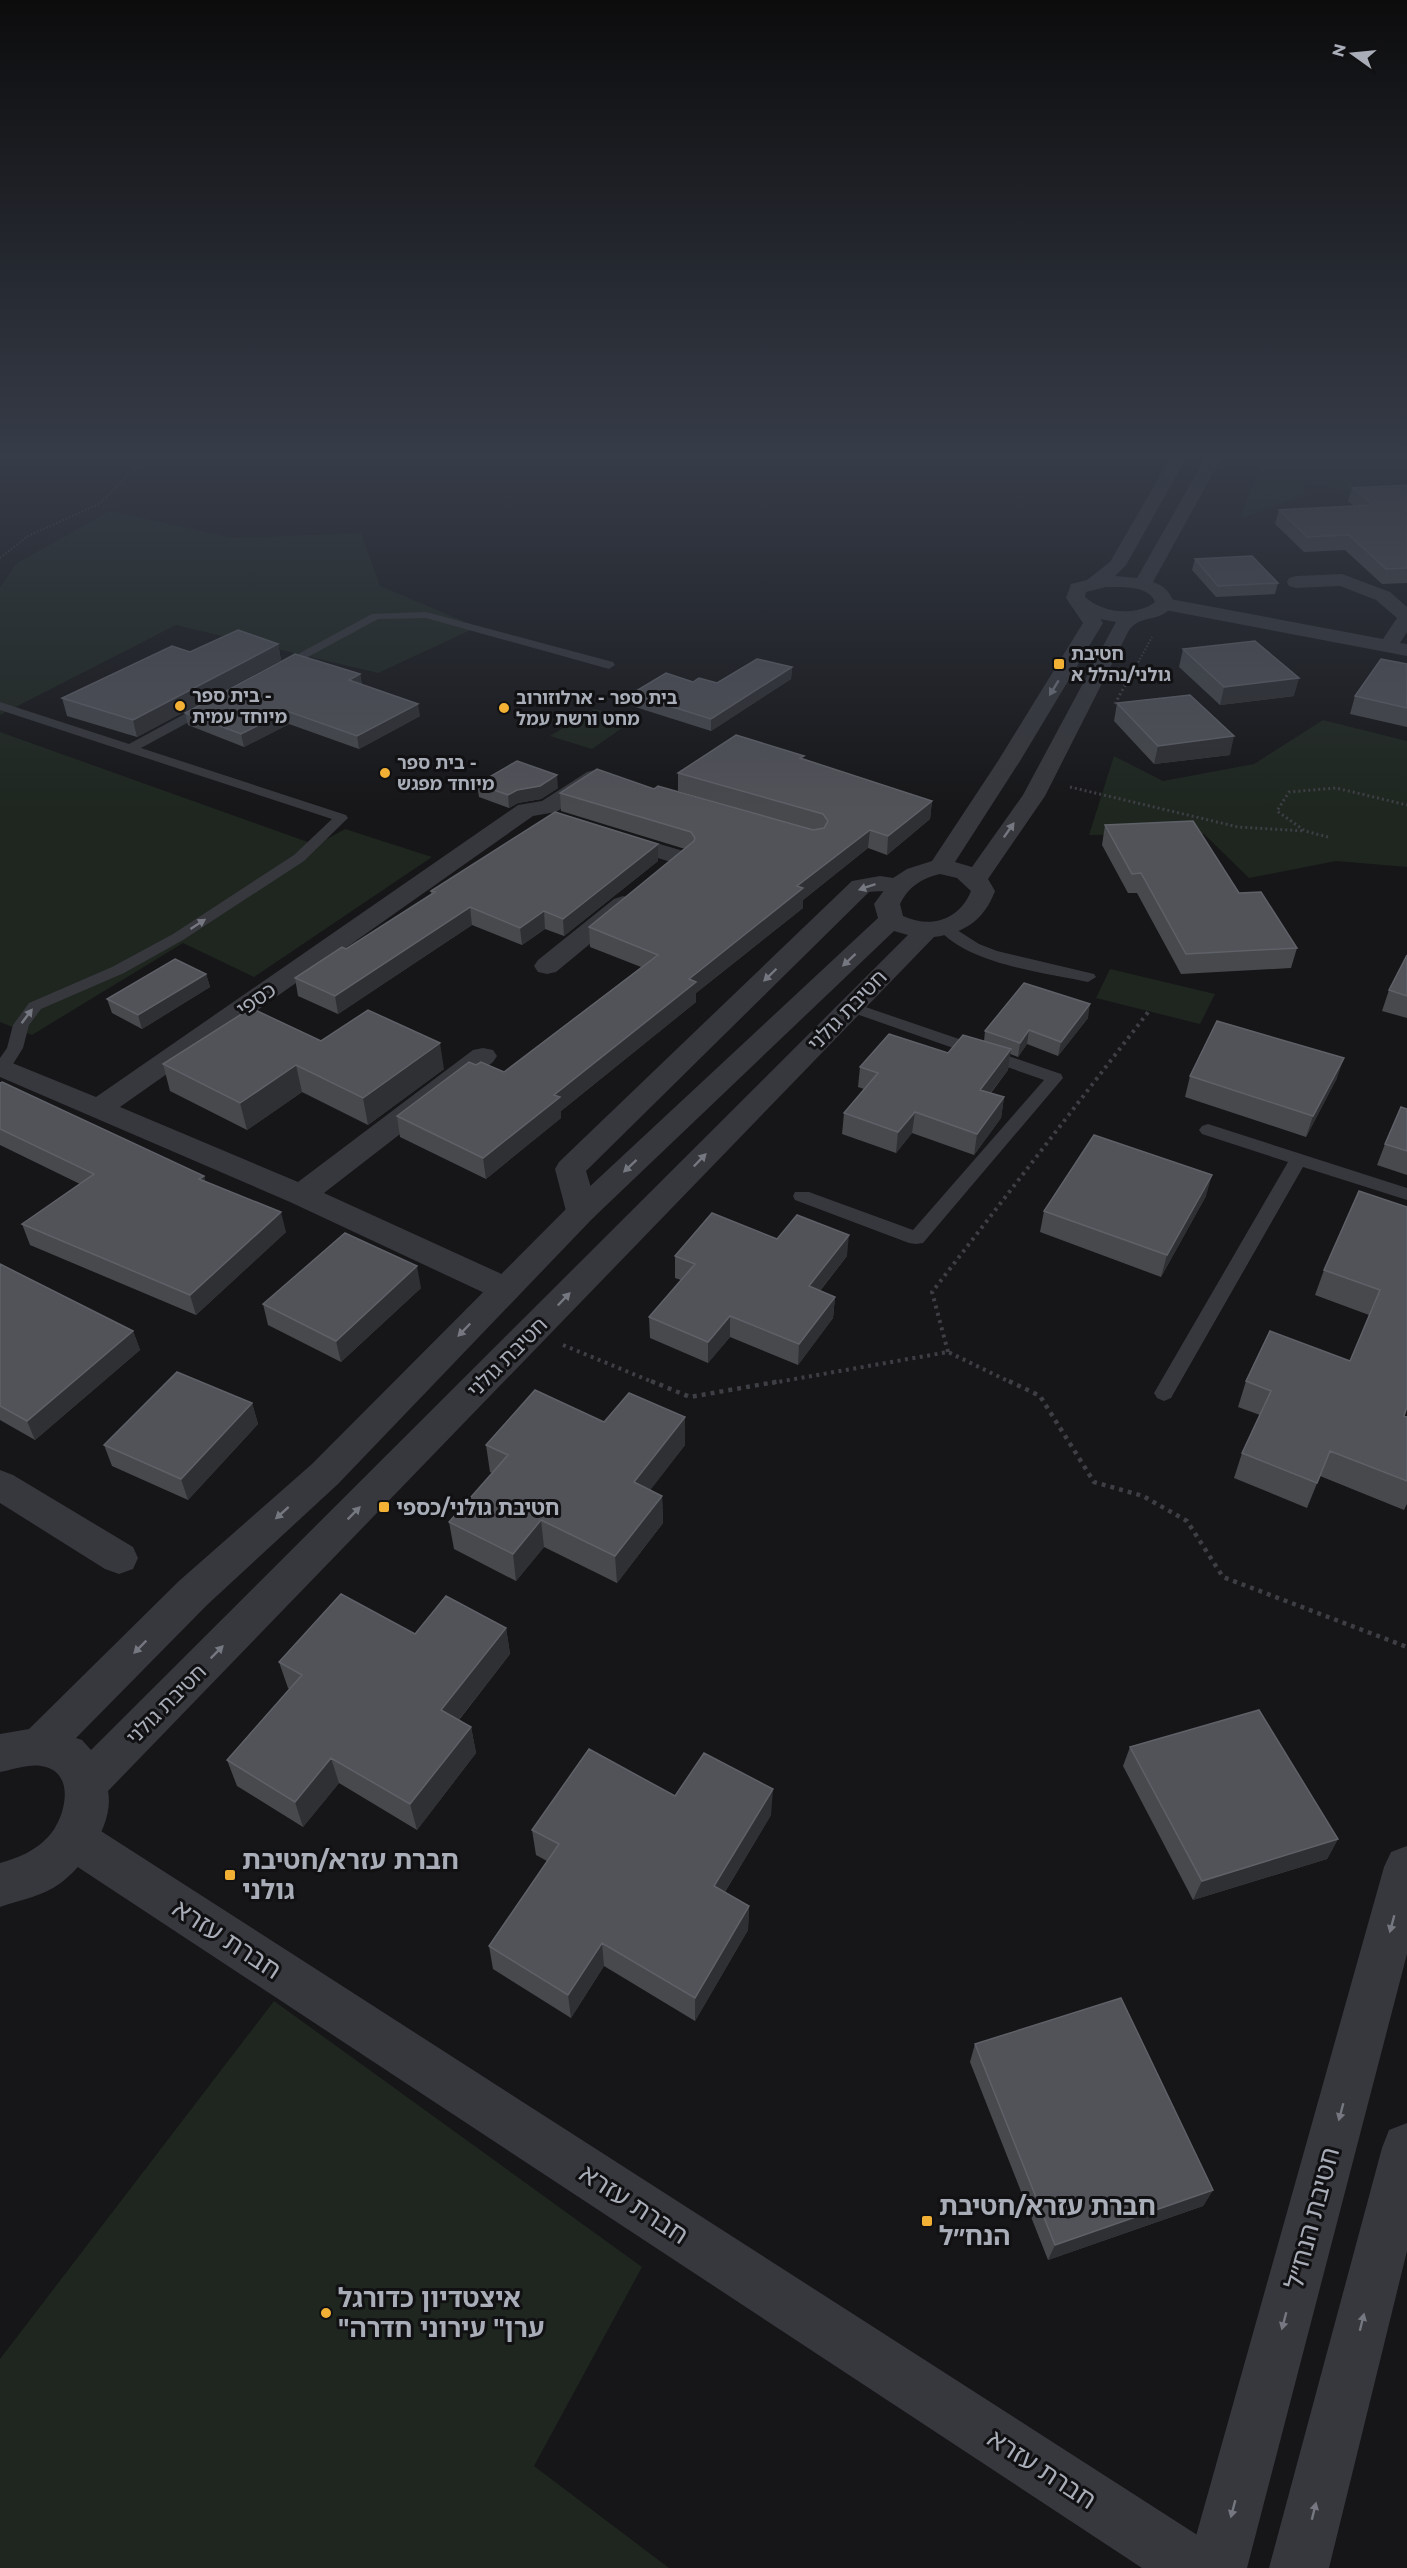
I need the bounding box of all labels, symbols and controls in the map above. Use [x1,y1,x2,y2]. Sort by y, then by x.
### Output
north arrow [1323,24,1383,84]
text: N [1328,42,1350,59]
place label: חטיבת גולני/נהלל א [1071,643,1171,686]
marker: חטיבת גולני/נהלל א [1052,657,1066,671]
one-way arrow [1048,680,1059,696]
place label: בית ספר - מיוחד עמית [192,685,287,728]
place label: בית ספר - ארלוזורוב מחט ורשת עמל [516,687,678,730]
marker: בית ספר - מיוחד עמית [173,699,187,713]
marker: בית ספר - ארלוזורוב מחט ורשת עמל [497,701,511,715]
place label: בית ספר - מיוחד מפגש [397,752,495,795]
marker: בית ספר - מיוחד מפגש [378,766,392,780]
one-way arrow [1003,823,1015,839]
one-way arrow [858,883,876,892]
one-way arrow [189,918,205,930]
one-way arrow [842,953,856,967]
street label: חטיבת גולני [802,964,892,1056]
one-way arrow [763,968,778,982]
street label: כספי [231,977,281,1021]
one-way arrow [21,1008,34,1024]
one-way arrow [693,1153,707,1167]
one-way arrow [623,1159,638,1172]
one-way arrow [556,1292,570,1306]
street label: חטיבת גולני [462,1312,552,1402]
one-way arrow [458,1323,472,1337]
place label: חטיבת גולני/כספי [396,1495,560,1520]
marker: חטיבת גולני/כספי [377,1500,391,1514]
one-way arrow [275,1506,290,1519]
one-way arrow [346,1506,360,1520]
one-way arrow [134,1639,148,1653]
one-way arrow [209,1645,223,1659]
street label: חטיבת גולני [121,1659,211,1749]
place label: חברת עזרא/חטיבת גולני [242,1844,459,1906]
marker: חברת עזרא/חטיבת גולני [223,1868,237,1882]
street label: חברת עזרא [167,1892,287,1986]
one-way arrow [1386,1915,1396,1933]
one-way arrow [1335,2103,1345,2121]
street label: חטיבת הנח״ל [1278,2144,1346,2292]
street label: חברת עזרא [574,2157,694,2251]
place label: חברת עזרא/חטיבת הנח״ל [939,2190,1156,2252]
marker: חברת עזרא/חטיבת הנח״ל [920,2214,934,2228]
place label: איצטדיון כדורגל "ערן" עירוני חדרה [338,2282,544,2344]
marker: איצטדיון כדורגל "ערן" עירוני חדרה [319,2306,333,2320]
one-way arrow [1279,2312,1288,2330]
one-way arrow [1358,2313,1367,2331]
street label: חברת עזרא [982,2422,1102,2516]
one-way arrow [1228,2500,1237,2518]
one-way arrow [1309,2502,1319,2521]

